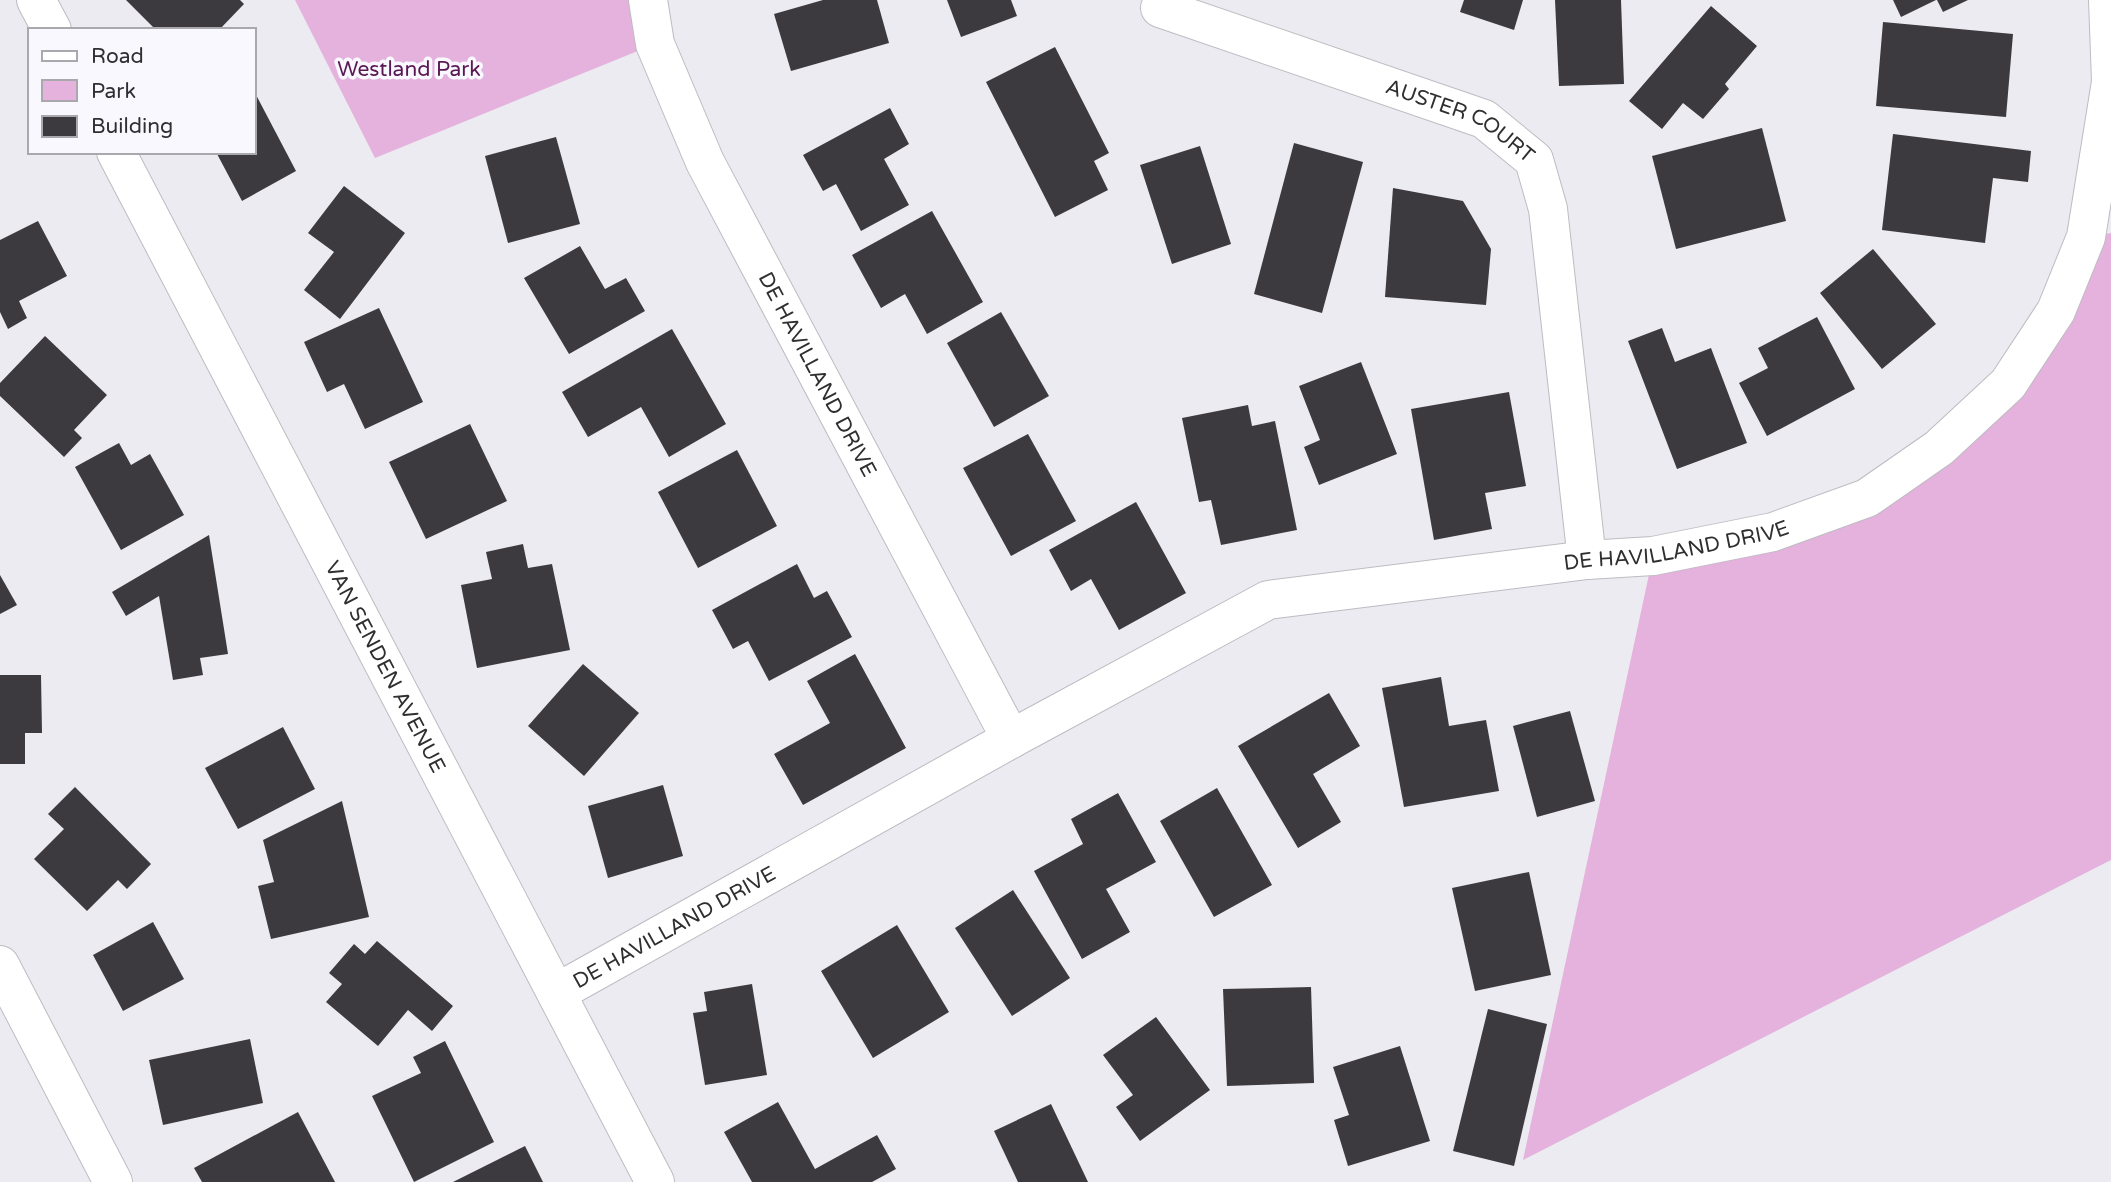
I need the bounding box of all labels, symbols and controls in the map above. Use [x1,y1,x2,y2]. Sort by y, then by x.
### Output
legend [28,28,256,154]
text: Road [91,44,144,69]
park label: Westland Park [337,57,481,82]
street label: AUSTER COURT [1382,74,1540,168]
text: Park [91,79,136,104]
text: Building [91,114,173,139]
street label: DE HAVILLAND DRIVE [753,268,882,481]
street label: DE HAVILLAND DRIVE [1562,515,1793,576]
street label: VAN SENDEN AVENUE [319,557,451,777]
street label: DE HAVILLAND DRIVE [569,861,780,994]

